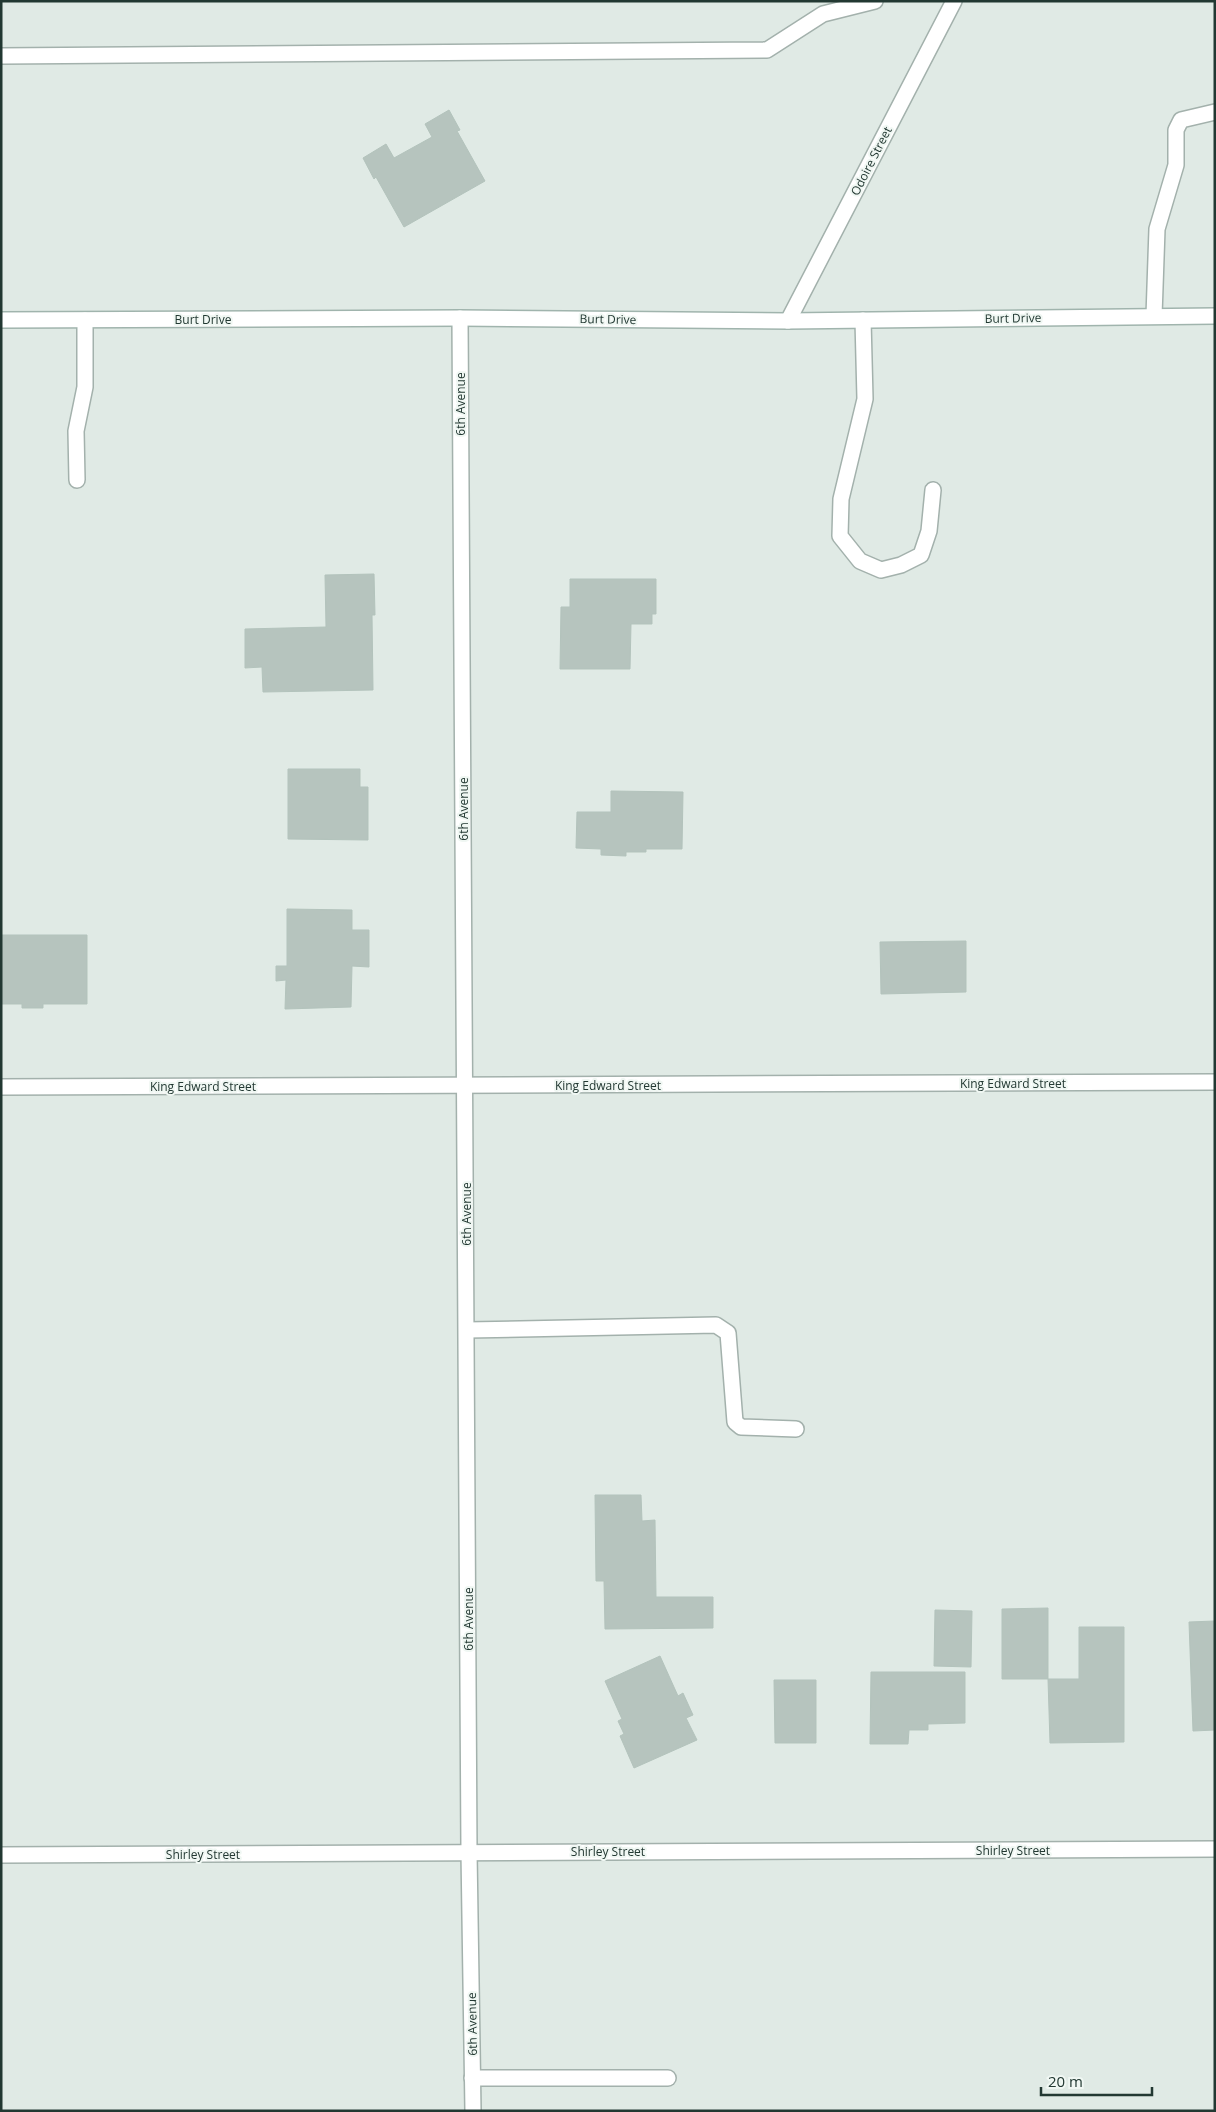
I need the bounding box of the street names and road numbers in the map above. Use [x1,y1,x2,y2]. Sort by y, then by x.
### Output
street label: Odoire Street [846,124,896,198]
street label: Burt Drive [984,309,1042,327]
street label: Burt Drive [579,310,637,328]
street label: Burt Drive [175,311,232,328]
street label: 6th Avenue [452,372,469,436]
street label: 6th Avenue [455,777,472,841]
street label: King Edward Street [960,1075,1066,1092]
street label: King Edward Street [555,1077,661,1094]
street label: King Edward Street [150,1078,256,1095]
street label: 6th Avenue [458,1182,475,1246]
street label: 6th Avenue [460,1587,477,1651]
street label: Shirley Street [976,1842,1050,1859]
street label: Shirley Street [571,1843,645,1860]
street label: Shirley Street [166,1846,240,1863]
street label: 6th Avenue [463,1992,481,2056]

